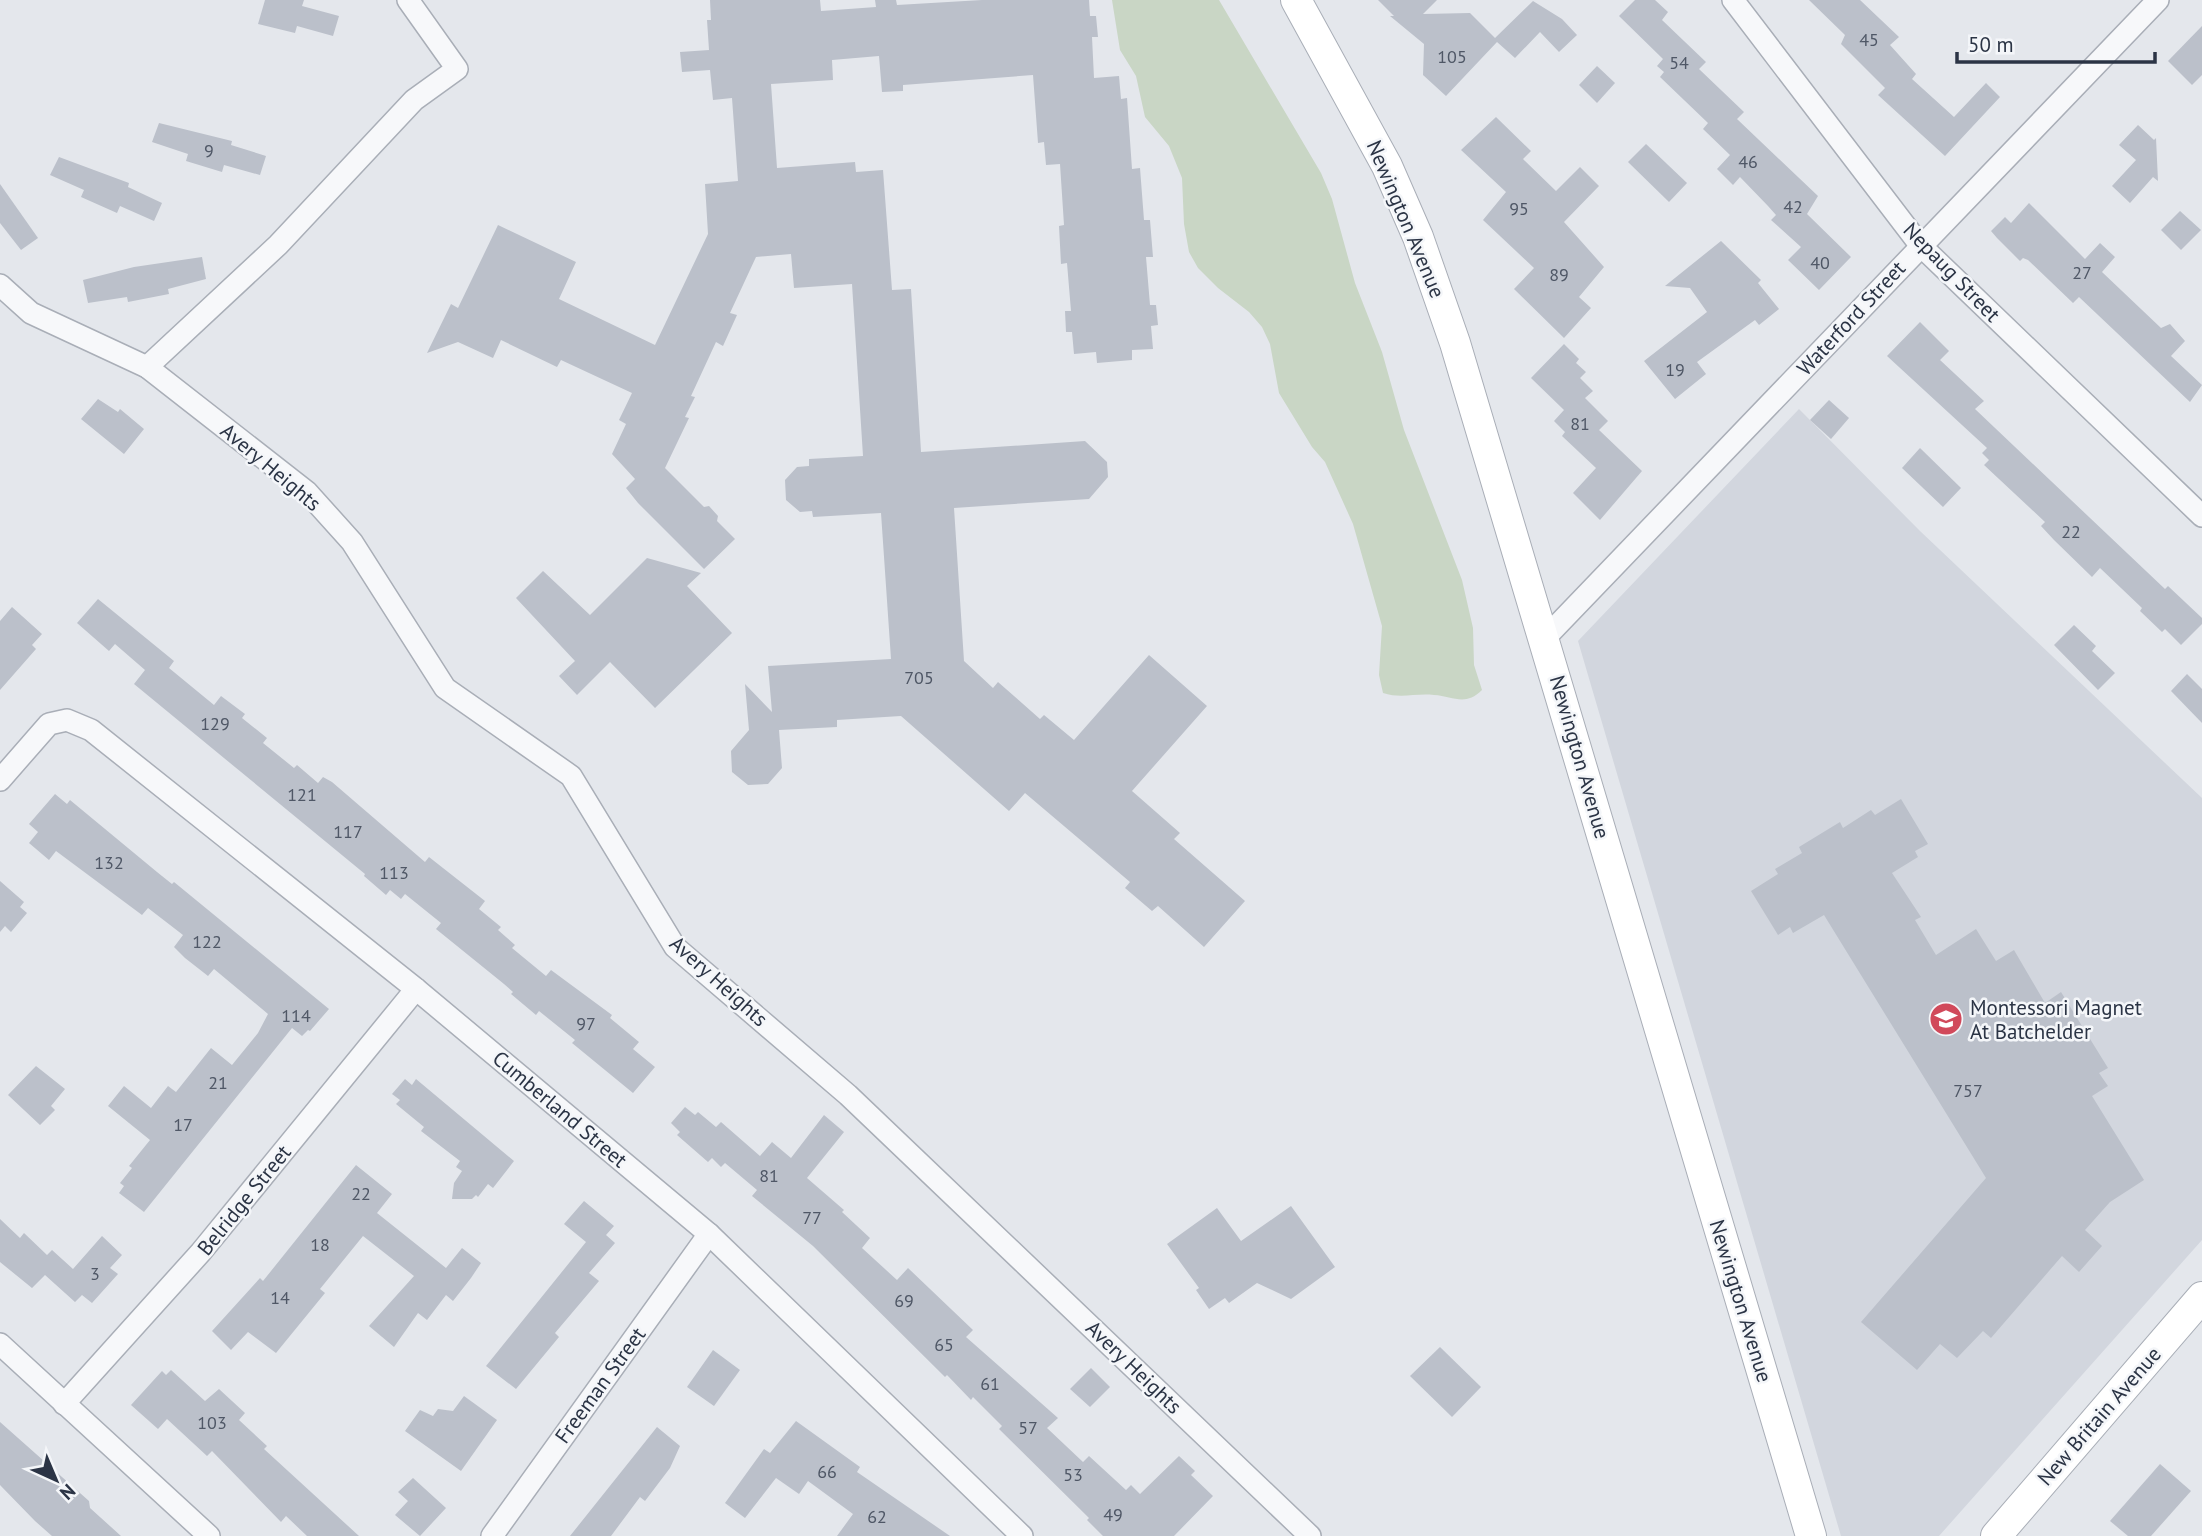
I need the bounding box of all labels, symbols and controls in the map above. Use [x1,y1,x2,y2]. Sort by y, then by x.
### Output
scale bar [1957,21,2155,65]
house number: 45 [1859,28,1879,51]
text: 50 m [1968,31,2014,58]
house number: 105 [1437,45,1467,68]
house number: 54 [1669,51,1689,74]
street label: Newington Avenue [1361,136,1451,302]
house number: 9 [204,139,214,162]
house number: 46 [1738,150,1758,173]
house number: 42 [1783,195,1803,218]
house number: 95 [1509,197,1529,220]
street label: Nepaug Street [1898,216,2006,328]
house number: 40 [1810,251,1830,274]
street label: Waterford Street [1791,255,1911,381]
house number: 27 [2072,261,2092,284]
house number: 89 [1549,263,1569,286]
house number: 19 [1665,358,1685,381]
house number: 81 [1570,412,1590,435]
street label: Avery Heights [215,417,327,517]
house number: 22 [2061,520,2081,543]
house number: 705 [904,666,934,689]
street label: Newington Avenue [1544,672,1616,842]
house number: 129 [200,712,230,735]
house number: 121 [287,783,317,806]
house number: 117 [333,820,363,843]
house number: 132 [94,851,124,874]
house number: 113 [379,861,409,884]
house number: 122 [192,930,222,953]
street label: Avery Heights [664,930,774,1032]
place label: Montessori Magnet At Batchelder [1970,994,2142,1045]
school or university icon: Montessori Magnet At Batchelder [1927,1000,1965,1038]
house number: 114 [281,1004,311,1027]
house number: 97 [576,1012,596,1035]
street label: Cumberland Street [487,1045,633,1173]
house number: 21 [208,1071,228,1094]
house number: 757 [1953,1079,1983,1102]
house number: 17 [173,1113,193,1136]
street label: Belridge Street [191,1139,297,1261]
house number: 81 [759,1164,779,1187]
house number: 22 [351,1182,371,1205]
house number: 77 [802,1206,822,1229]
street label: Newington Avenue [1703,1216,1779,1386]
house number: 18 [310,1233,330,1256]
house number: 3 [90,1262,100,1285]
house number: 14 [270,1286,290,1309]
house number: 69 [894,1289,914,1312]
street label: Avery Heights [1080,1315,1188,1419]
street label: Freeman Street [549,1322,651,1448]
house number: 65 [934,1333,954,1356]
street label: New Britain Avenue [2031,1341,2167,1491]
house number: 61 [980,1372,1000,1395]
house number: 103 [197,1411,227,1434]
house number: 57 [1018,1416,1038,1439]
north arrow [21,1445,91,1515]
house number: 66 [817,1460,837,1483]
house number: 53 [1063,1463,1083,1486]
text: N [55,1479,81,1505]
house number: 49 [1103,1503,1123,1526]
house number: 62 [867,1505,887,1528]

